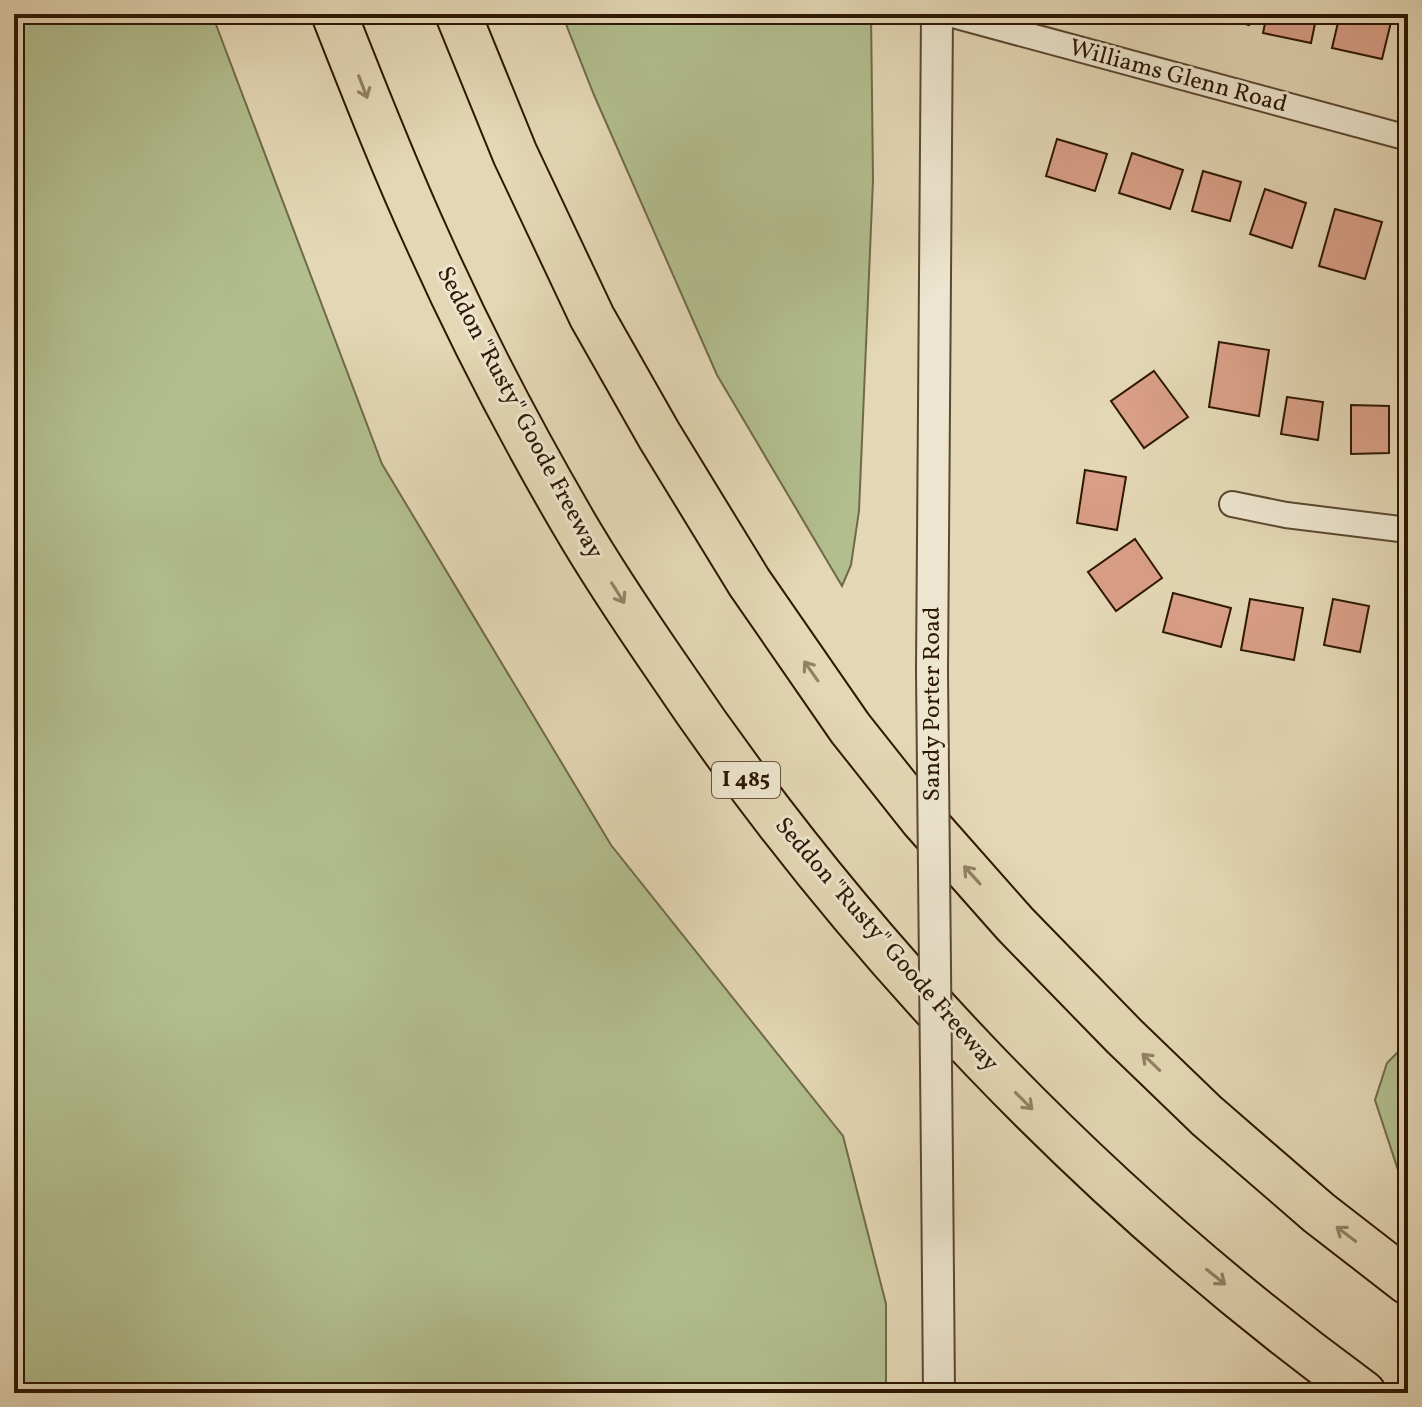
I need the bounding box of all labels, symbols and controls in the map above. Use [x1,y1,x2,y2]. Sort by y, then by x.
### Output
street label: Williams Glenn Road [1065,32,1291,122]
one-way arrow [356,74,371,99]
street label: Seddon "Rusty" Goode Freeway [427,261,611,565]
one-way arrow [610,581,626,604]
street label: Sandy Porter Road [916,606,950,802]
one-way arrow [803,660,819,682]
road number: I 485 [712,762,780,798]
street label: Seddon "Rusty" Goode Freeway [766,810,1006,1080]
one-way arrow [963,865,981,885]
one-way arrow [1141,1053,1161,1072]
one-way arrow [1014,1091,1033,1110]
one-way arrow [1336,1226,1357,1243]
one-way arrow [1205,1268,1226,1285]

